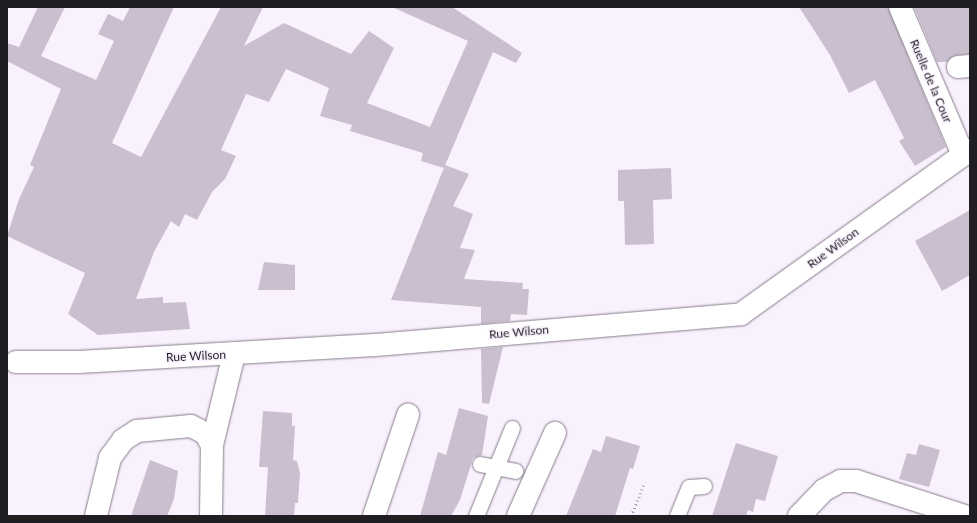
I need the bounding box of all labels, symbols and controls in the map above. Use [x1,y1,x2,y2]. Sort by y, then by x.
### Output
street label: Ruelle de la Cour [907,37,955,125]
street label: Rue Wilson [804,224,862,272]
street label: Rue Wilson [488,322,550,342]
street label: Rue Wilson [166,347,226,365]

